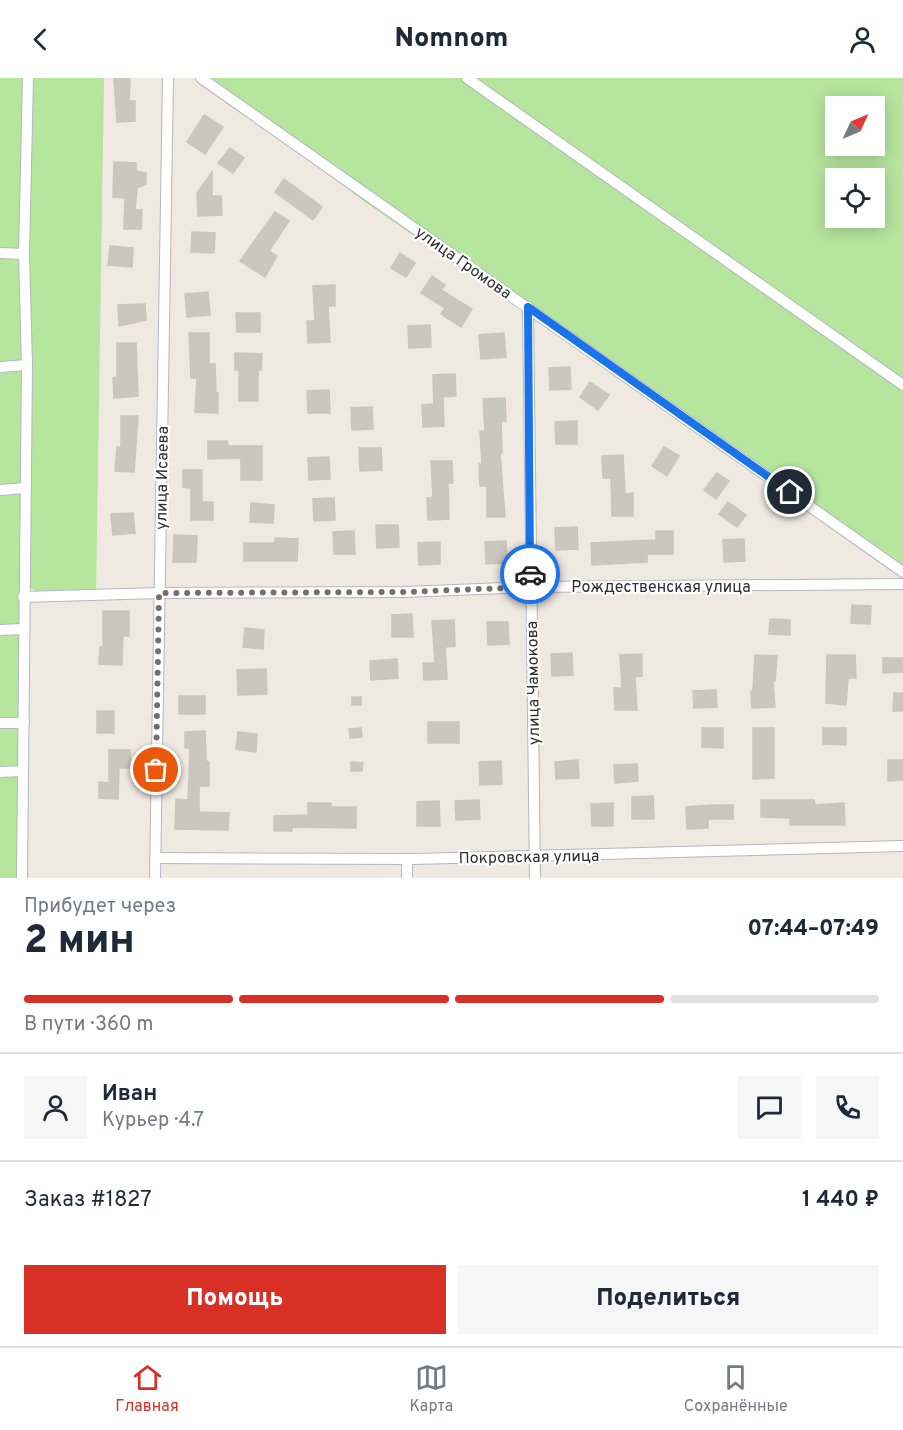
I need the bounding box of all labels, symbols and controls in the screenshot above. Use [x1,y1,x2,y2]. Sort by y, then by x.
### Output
text: Nomnom [395,22,508,56]
icon: back [24,23,57,56]
icon: person [846,23,879,56]
north arrow [825,96,885,156]
map controls [825,96,885,228]
button: locate [825,168,885,228]
street label: улица Громова [411,223,515,304]
street label: улица Исаева [152,426,174,530]
pin [764,466,815,517]
icon: home [773,475,806,508]
courier [500,544,560,604]
icon: car [514,558,547,591]
street label: Рождественская улица [571,578,751,598]
street label: улица Чамокова [523,621,545,745]
pin [130,744,181,795]
icon: bag [139,753,172,786]
street label: Покровская улица [458,847,600,869]
text: Прибудет через [24,894,176,920]
text: 07:44–07:49 [747,916,879,943]
text: 2 мин [24,918,135,967]
text: В пути · 360 m [24,1012,153,1038]
button: person [24,1076,87,1139]
button: chat [738,1076,801,1139]
button: phone [816,1076,879,1139]
text: Иван [102,1081,157,1108]
text: Курьер · 4.7 [102,1108,204,1134]
text: Заказ #1827 [24,1187,152,1214]
text: 1 440 ₽ [802,1187,879,1214]
button: Помощь [24,1265,446,1334]
button: Поделиться [458,1265,879,1334]
tab: Главная [115,1361,179,1417]
tab: Карта [409,1361,453,1417]
tab: Сохранённые [684,1361,788,1417]

